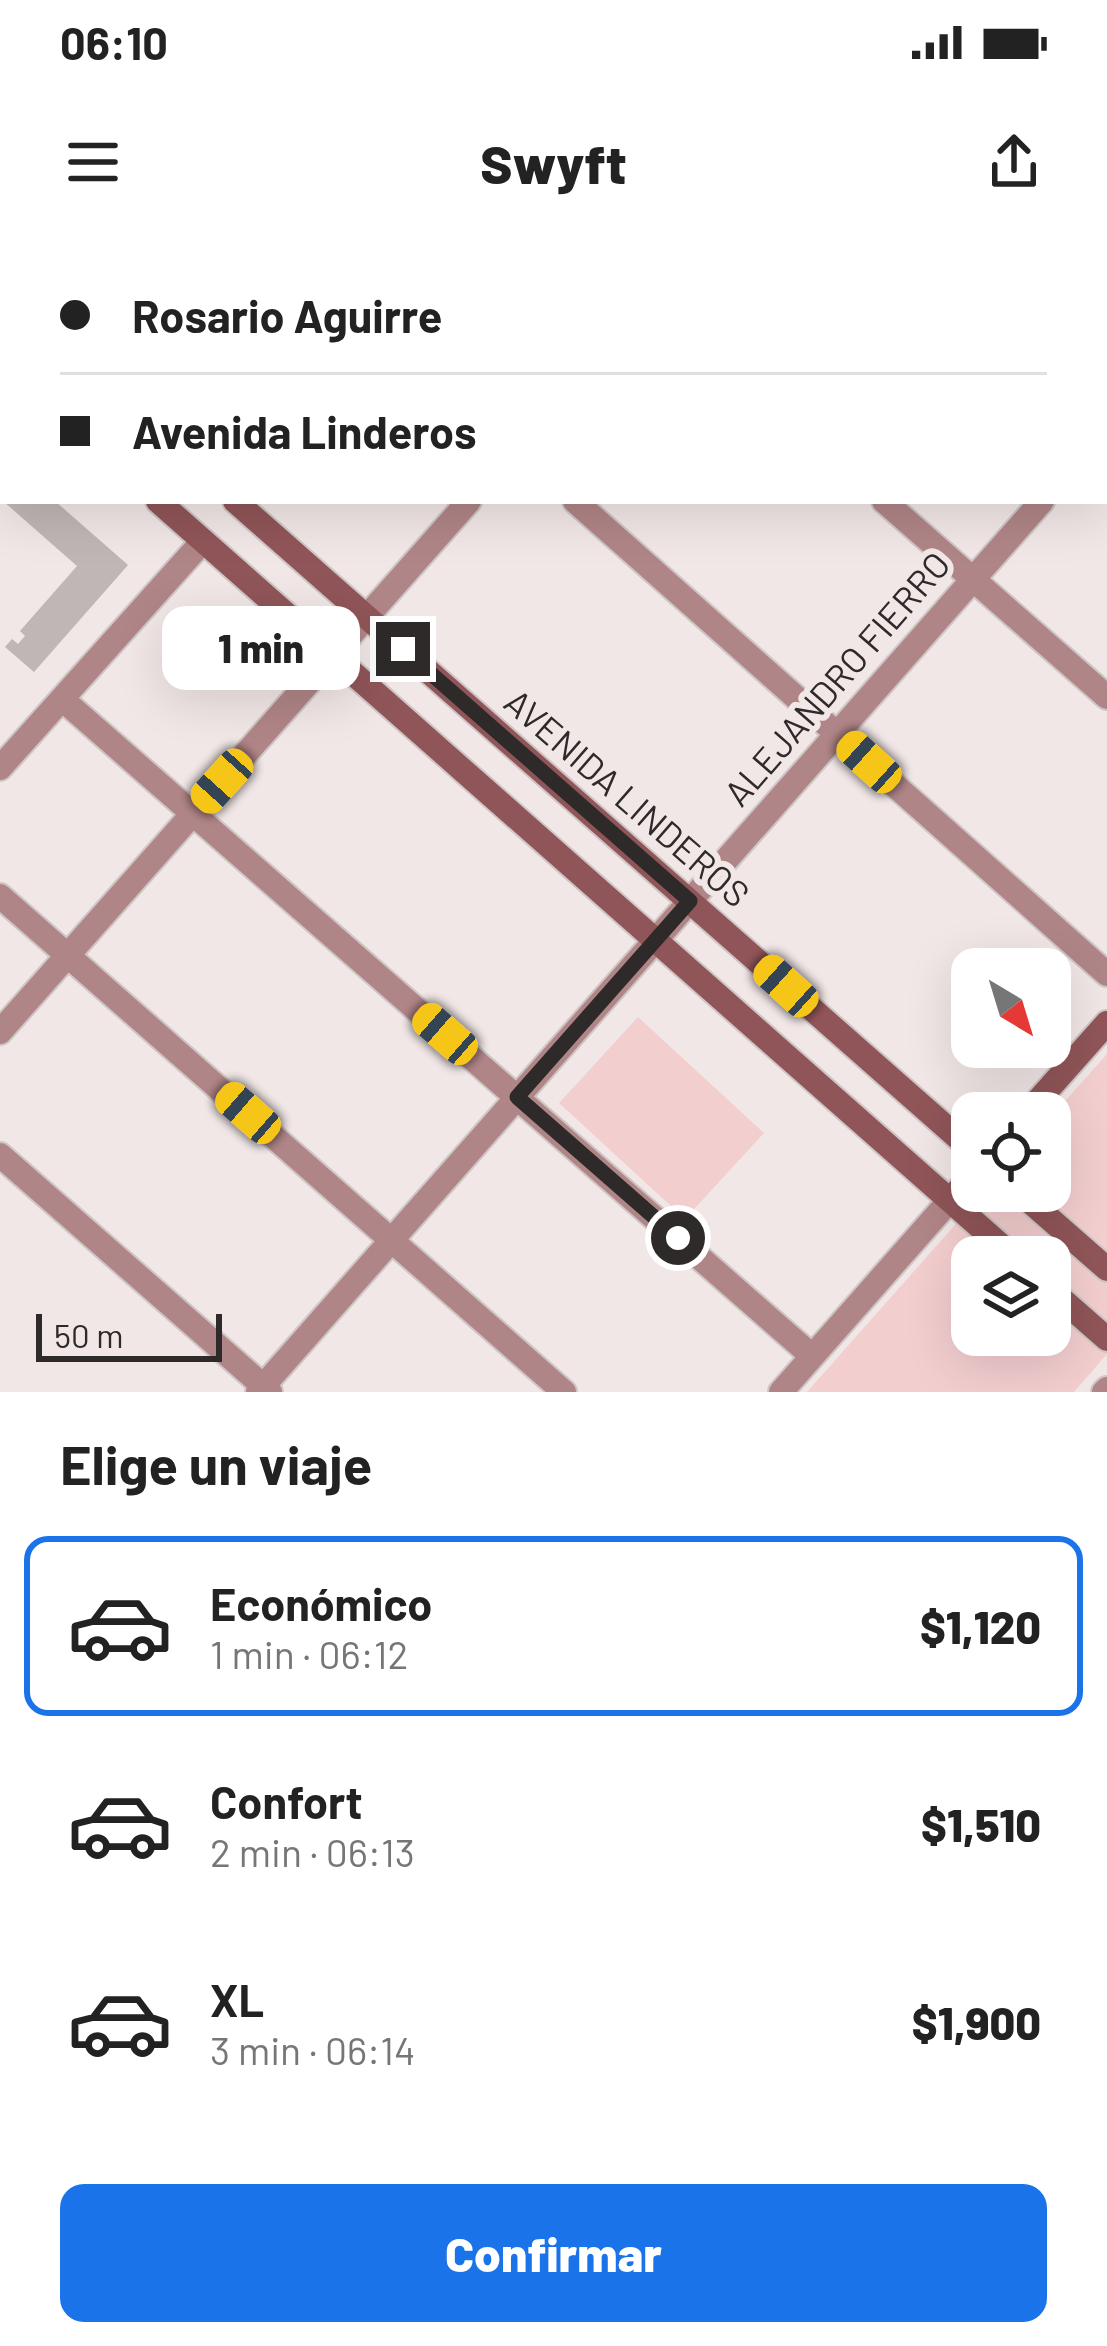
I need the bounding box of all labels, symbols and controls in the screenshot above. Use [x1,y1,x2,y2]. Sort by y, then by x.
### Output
text: 06:10 [60,15,168,69]
icon: menu [60,129,126,195]
icon: share [981,129,1047,195]
text: Swyft [480,130,627,195]
text: Rosario Aguirre [132,288,442,342]
text: Avenida Linderos [132,404,477,458]
street label: ALEJANDRO FIERRO [714,542,958,814]
callout: 1 min [163,607,361,691]
route end [376,622,430,676]
text: 1 min [218,624,304,671]
street label: AVENIDA LINDEROS [497,679,759,915]
car [830,725,908,799]
car [185,742,259,820]
north arrow [951,948,1071,1068]
map controls [951,948,1071,1356]
car [747,949,825,1023]
car [406,997,484,1071]
car [209,1076,287,1150]
button: locate [951,1092,1071,1212]
route start [651,1211,705,1265]
button: layers [951,1236,1071,1356]
scale bar [36,1308,222,1361]
text: 50 m [54,1315,124,1355]
text: Elige un viaje [60,1431,372,1496]
icon: car [66,1572,174,1680]
text: Económico [210,1576,432,1630]
text: $1,120 [920,1599,1041,1653]
text: 1 min · 06:12 [210,1630,408,1677]
icon: car [66,1770,174,1878]
text: Confort [210,1774,363,1828]
text: $1,510 [921,1797,1041,1851]
text: 2 min · 06:13 [210,1828,415,1875]
icon: car [66,1968,174,2076]
text: XL [210,1972,264,2026]
text: $1,900 [912,1995,1041,2049]
text: 3 min · 06:14 [210,2026,415,2073]
button: Confirmar [60,2184,1047,2322]

